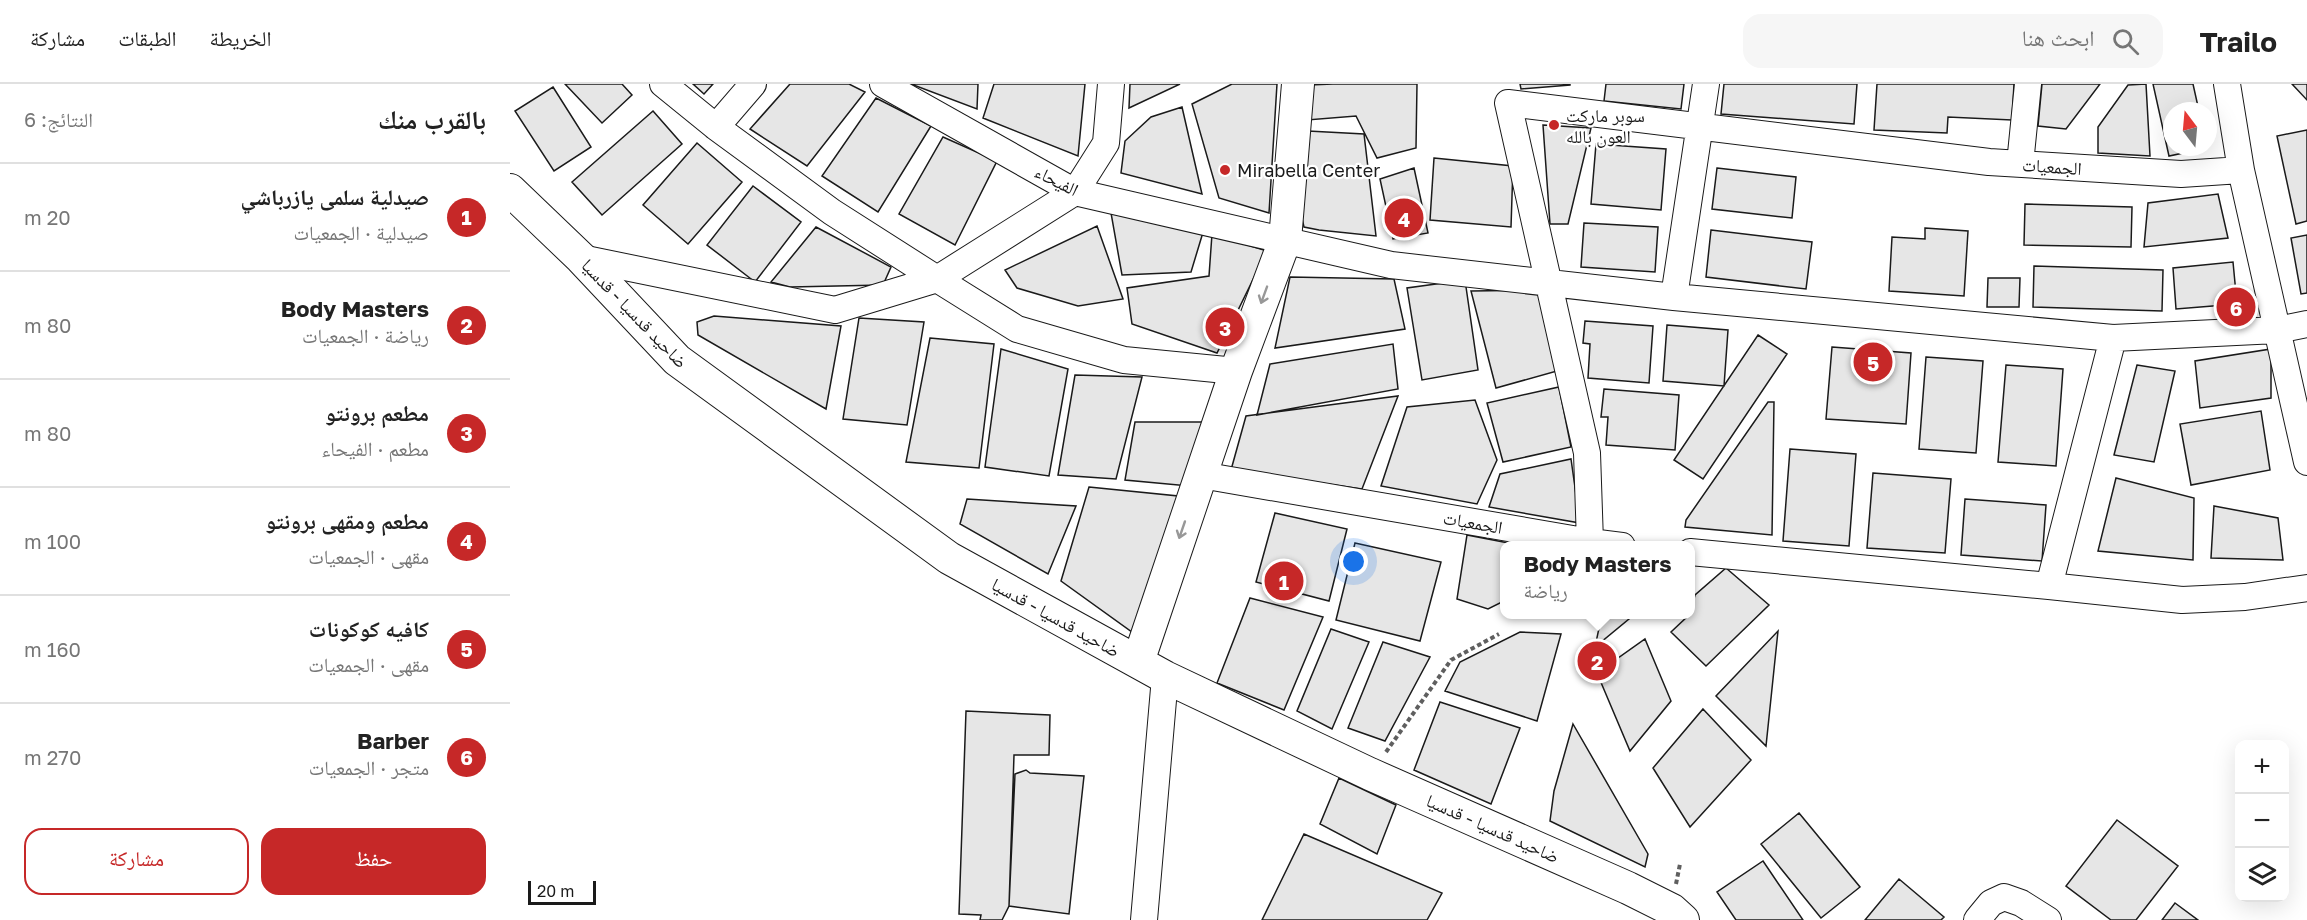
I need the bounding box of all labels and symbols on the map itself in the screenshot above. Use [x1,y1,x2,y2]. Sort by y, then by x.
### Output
north arrow [2163,102,2217,156]
place label: سوبر ماركت العون بالله [1566,104,1645,148]
marker: سوبر ماركت العون بالله [1547,118,1561,132]
street label: الجمعيات [2021,153,2083,179]
place label: Mirabella Center [1237,159,1380,181]
street label: الفيحاء [1031,160,1082,201]
marker: Mirabella Center [1218,163,1232,177]
pin: 4 [1384,196,1424,240]
street label: ضاحيد قدسيا - قدسيا [577,254,693,372]
pin: 6 [2216,284,2256,330]
one-way arrow [1258,285,1269,304]
pin: 3 [1206,304,1244,350]
pin: 5 [1854,340,1892,384]
street label: الجمعيات [1442,506,1504,538]
one-way arrow [1176,520,1187,539]
your location [1339,547,1368,576]
pin: 1 [1264,558,1304,604]
street label: ضاحيد قدسيا - قدسيا [988,573,1124,662]
pin: 2 [1578,638,1616,684]
street label: ضاحيد قدسيا - قدسيا [1423,789,1563,868]
scale bar [528,878,596,906]

